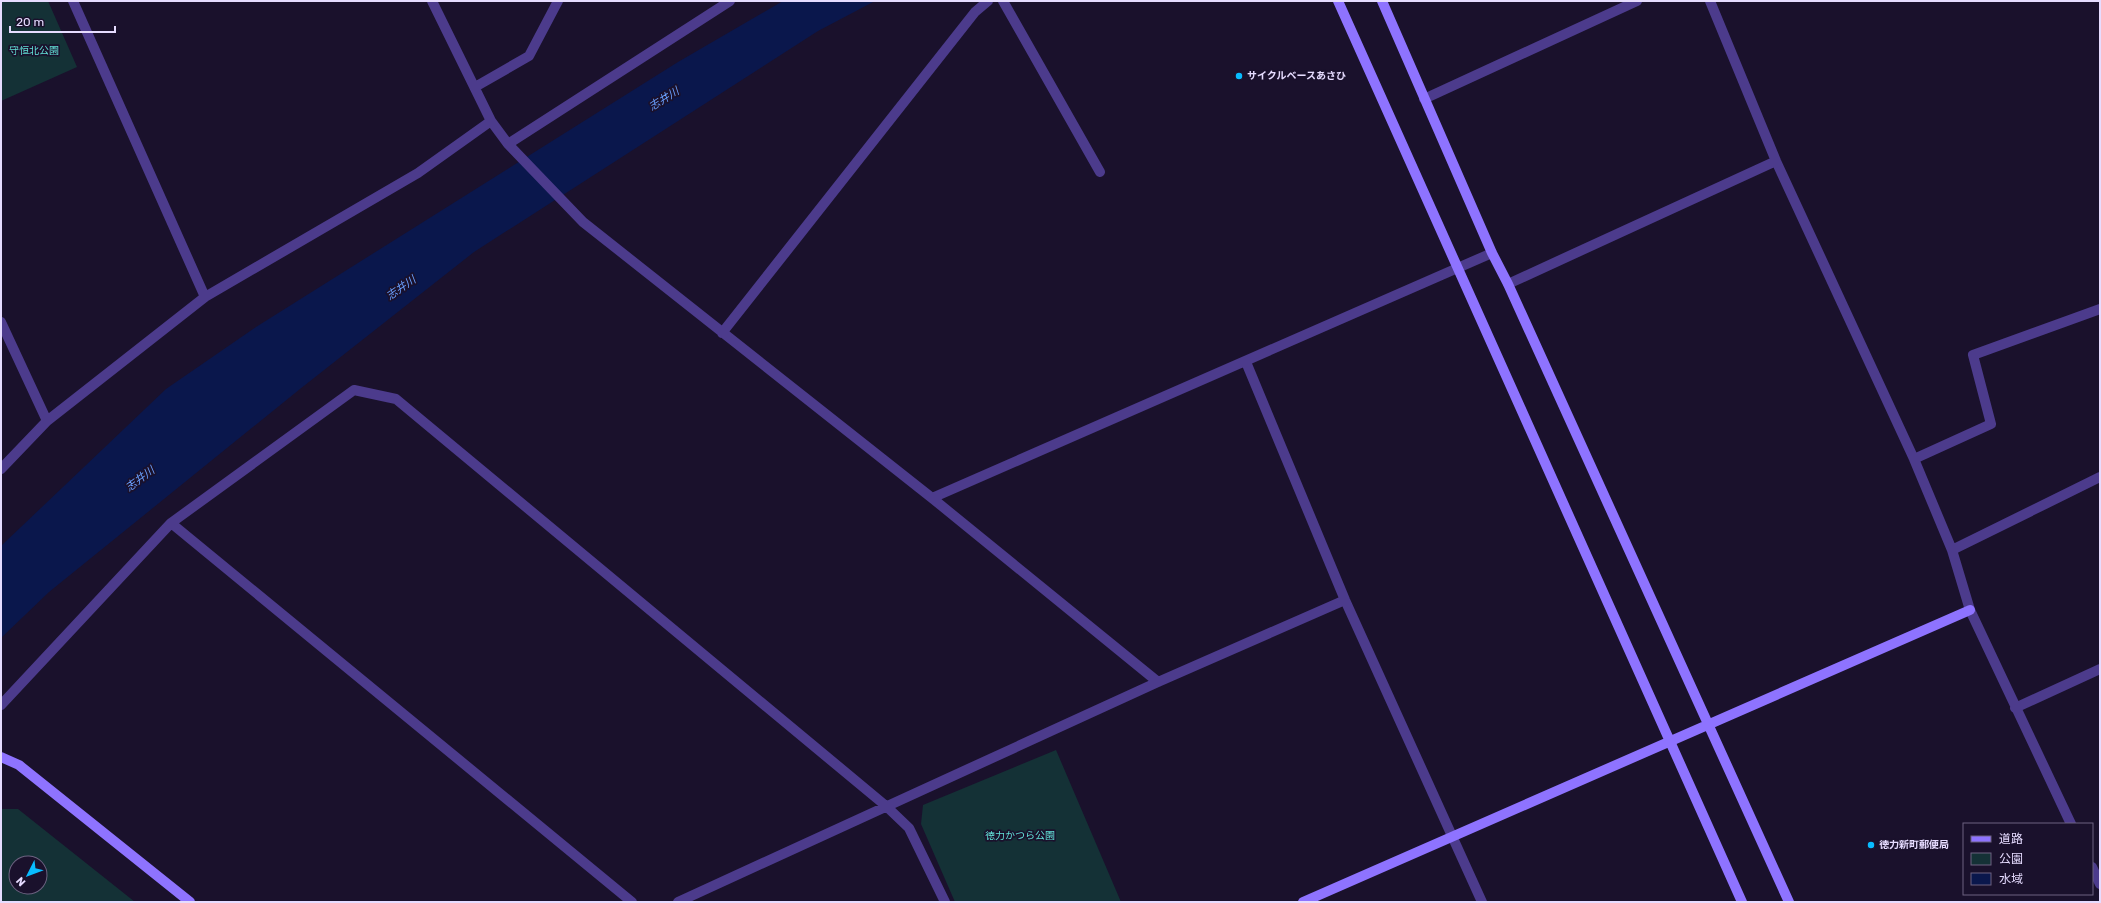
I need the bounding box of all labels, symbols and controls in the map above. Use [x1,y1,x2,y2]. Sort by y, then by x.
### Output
scale bar [10,8,115,34]
text: 20 m [16,15,44,29]
park label: 守恒北公園 [9,45,59,57]
place label: サイクルベースあさひ [1247,70,1346,82]
marker: サイクルベースあさひ [1234,71,1244,81]
water label: 志井川 [647,84,682,113]
water label: 志井川 [384,273,419,303]
water label: 志井川 [123,463,158,494]
legend [1963,823,2093,895]
park label: 徳力かつら公園 [985,830,1055,842]
text: 道路 [1999,832,2023,846]
place label: 徳力新町郵便局 [1879,839,1949,851]
marker: 徳力新町郵便局 [1866,840,1876,850]
text: 公園 [1999,852,2023,866]
north arrow [8,855,48,895]
text: 水域 [1999,872,2023,886]
text: N [13,874,28,889]

